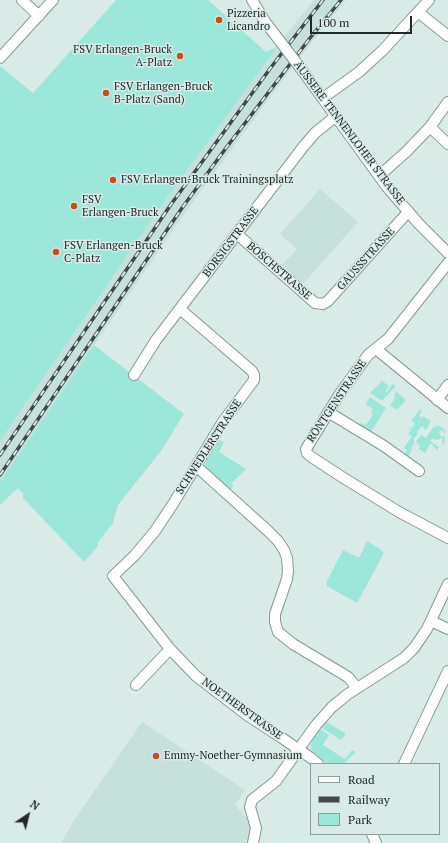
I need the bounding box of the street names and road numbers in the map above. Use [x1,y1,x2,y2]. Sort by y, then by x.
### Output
street label: ÄUSSERE TENNENLOHER STRASSE [291,59,407,207]
street label: BORSIGSTRASSE [200,204,262,280]
street label: GAUSSSTRASSE [334,225,398,293]
street label: BOSCHSTRASSE [244,239,314,303]
street label: RÖNTGENSTRASSE [304,357,370,445]
street label: SCHWEDLERSTRASSE [173,397,245,497]
street label: NOETHERSTRASSE [199,675,285,743]

